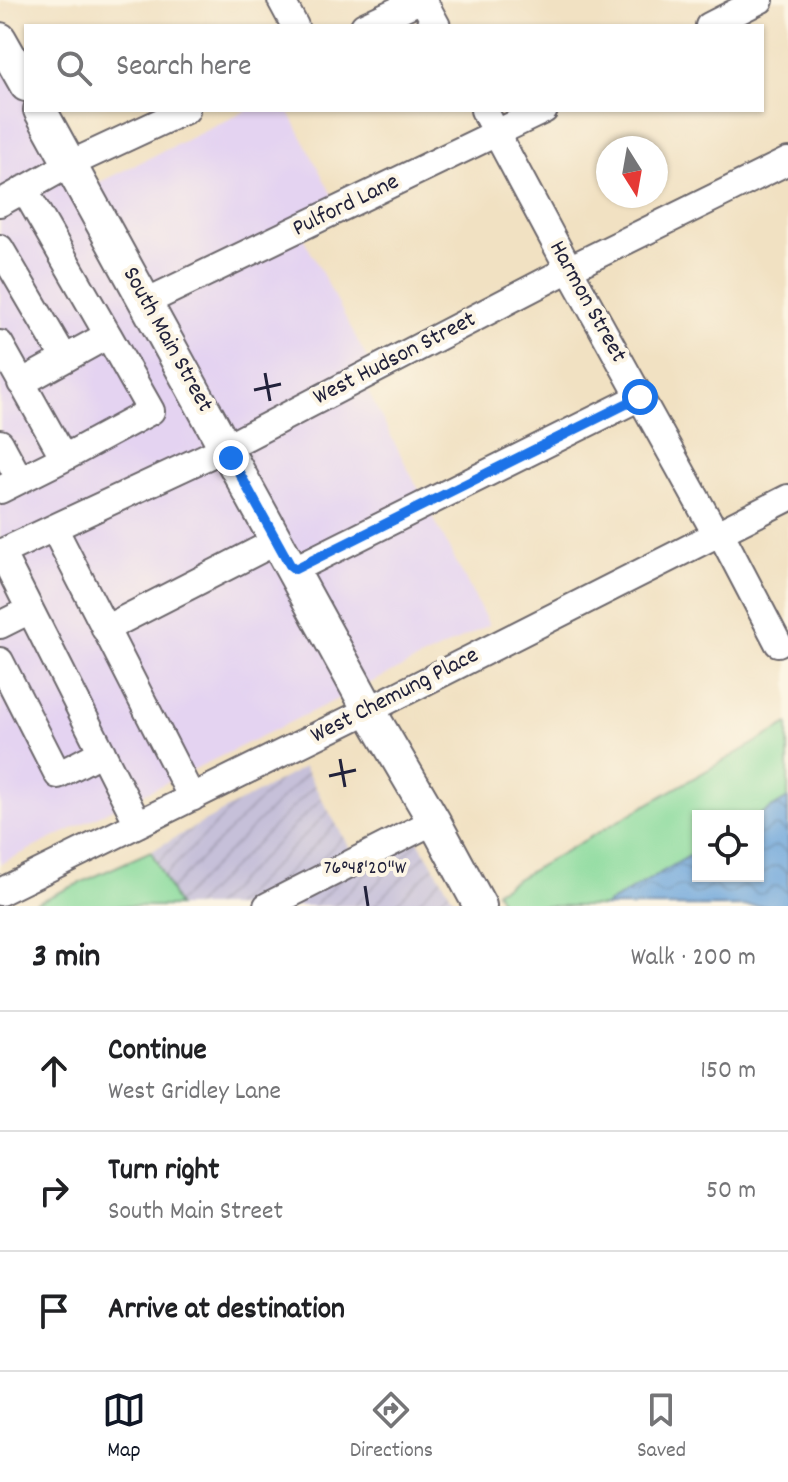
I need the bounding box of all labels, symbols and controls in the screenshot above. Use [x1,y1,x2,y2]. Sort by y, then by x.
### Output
search box [24,24,764,112]
icon: search [52,46,96,90]
text: Search here [116,47,252,90]
north arrow [596,136,668,208]
street label: Pulford Lane [287,166,405,246]
street label: Harmon Street [540,235,635,369]
street label: South Main Street [113,261,221,419]
street label: West Hudson Street [308,303,482,415]
route start [622,379,658,415]
route end [213,440,249,476]
street label: West Chemung Place [305,639,485,753]
map controls [692,810,764,882]
button: locate [692,810,764,882]
text: 76°48'20"W [324,855,407,883]
text: 3 min [32,934,100,983]
text: Walk · 200 m [631,940,756,977]
text: Continue [108,1031,207,1074]
icon: ahead [32,1049,76,1093]
text: 150 m [700,1053,756,1090]
text: West Gridley Lane [108,1074,281,1111]
text: Turn right [108,1151,219,1194]
icon: right [32,1169,76,1213]
text: 50 m [706,1173,756,1210]
text: South Main Street [108,1194,283,1231]
icon: arrive [32,1289,76,1333]
text: Arrive at destination [108,1290,345,1333]
tab: Map [102,1388,146,1467]
tab: Directions [350,1388,433,1467]
tab: Saved [637,1388,686,1467]

